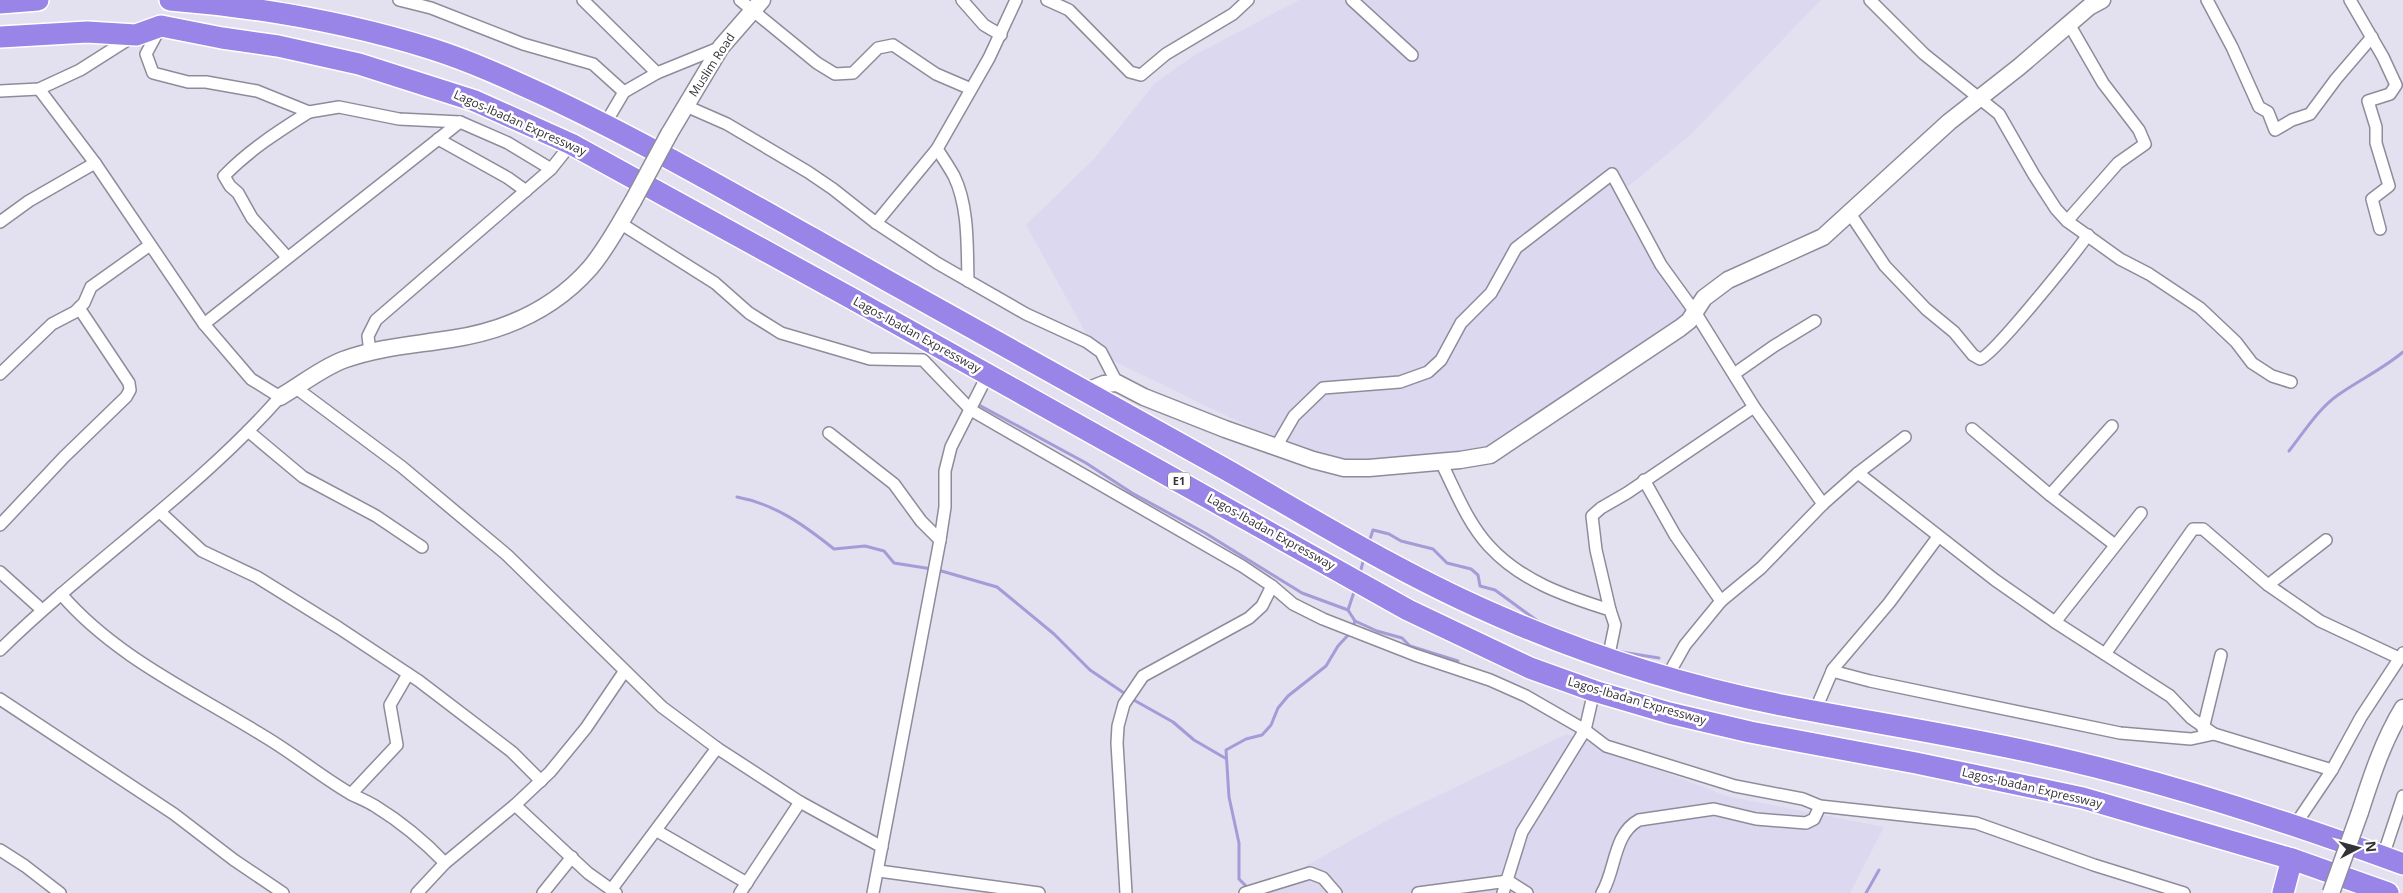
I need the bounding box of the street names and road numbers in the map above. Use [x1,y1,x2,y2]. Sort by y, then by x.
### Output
street label: Muslim Road [685,30,739,100]
street label: Lagos-Ibadan Expressway [451,86,590,160]
street label: Lagos-Ibadan Expressway [850,292,985,377]
road number: E1 [1168,472,1190,490]
street label: Lagos-Ibadan Expressway [1204,489,1339,574]
street label: Lagos-Ibadan Expressway [1566,673,1709,729]
street label: Lagos-Ibadan Expressway [1960,763,2105,812]

